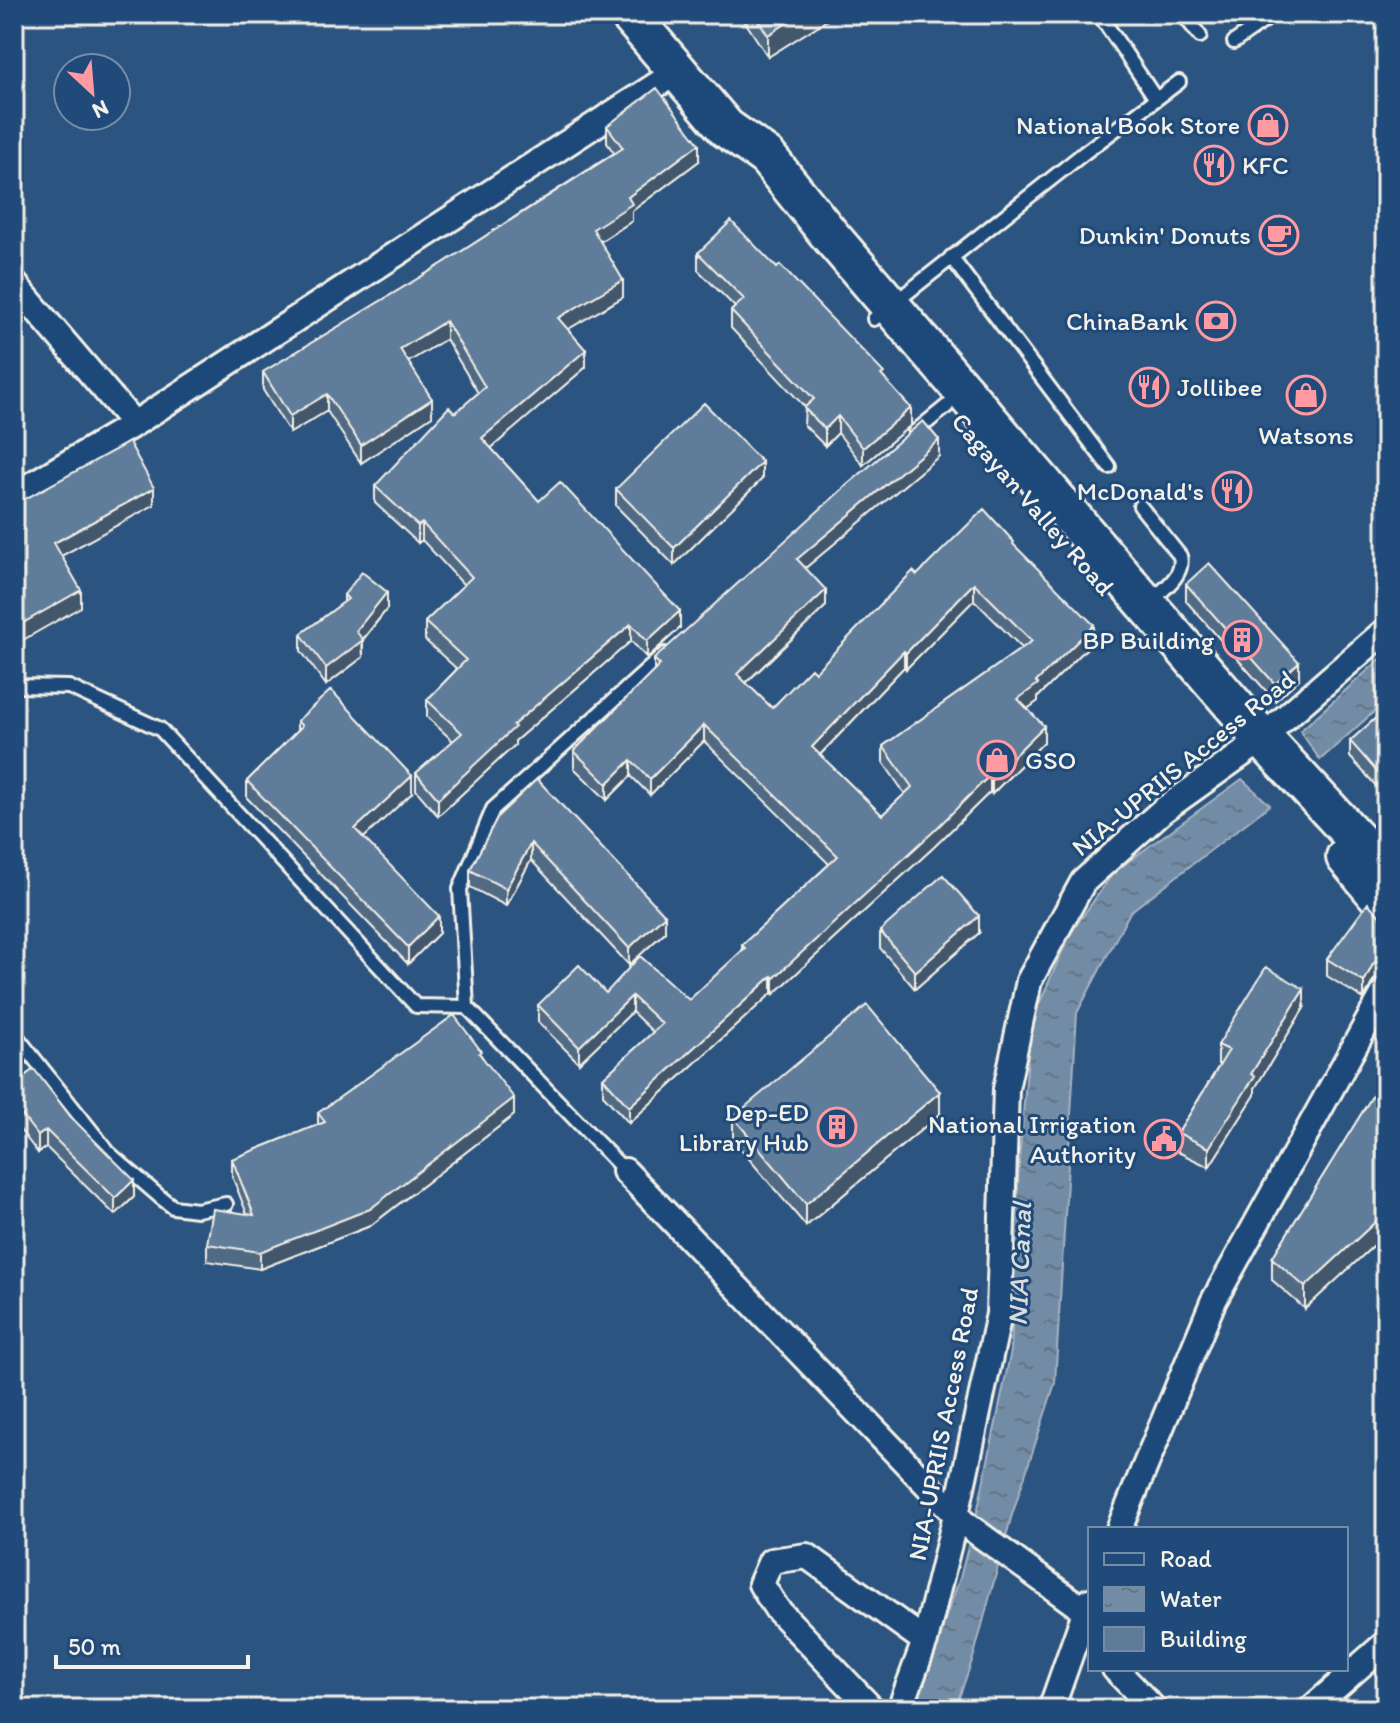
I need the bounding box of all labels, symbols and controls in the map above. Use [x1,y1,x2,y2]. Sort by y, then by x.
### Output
north arrow [52,52,132,132]
text: N [88,94,113,125]
shop icon: National Book Store [1247,104,1289,146]
place label: National Book Store [1016,109,1240,141]
restaurant icon: KFC [1193,144,1235,186]
place label: KFC [1242,149,1289,181]
cafe icon: Dunkin' Donuts [1258,214,1300,256]
place label: Dunkin' Donuts [1078,219,1251,251]
bank icon: ChinaBank [1195,300,1237,342]
place label: ChinaBank [1066,305,1189,337]
restaurant icon: Jollibee [1128,366,1170,408]
place label: Jollibee [1177,371,1262,403]
shop icon: Watsons [1285,374,1327,416]
street label: Cagayan Valley Road [945,406,1122,603]
place label: Watsons [1258,419,1354,451]
restaurant icon: McDonald's [1211,470,1253,512]
place label: McDonald's [1077,475,1204,507]
building icon: BP Building [1221,619,1263,661]
place label: BP Building [1082,624,1215,656]
street label: NIA-UPRIIS Access Road [1065,663,1301,863]
shop icon: GSO [976,739,1018,781]
place label: GSO [1025,744,1076,776]
place label: Dep-ED Library Hub [679,1096,809,1158]
building icon: Dep-ED Library Hub [816,1106,858,1148]
place label: National Irrigation Authority [928,1108,1136,1170]
public building icon: National Irrigation Authority [1143,1118,1185,1160]
water label: NIA Canal [1000,1200,1038,1326]
street label: NIA-UPRIIS Access Road [901,1284,985,1563]
legend [1088,1527,1348,1671]
text: Road [1160,1544,1212,1573]
text: Water [1160,1584,1222,1613]
scale bar [56,1619,248,1669]
text: Building [1160,1624,1247,1653]
text: 50 m [68,1632,121,1661]

